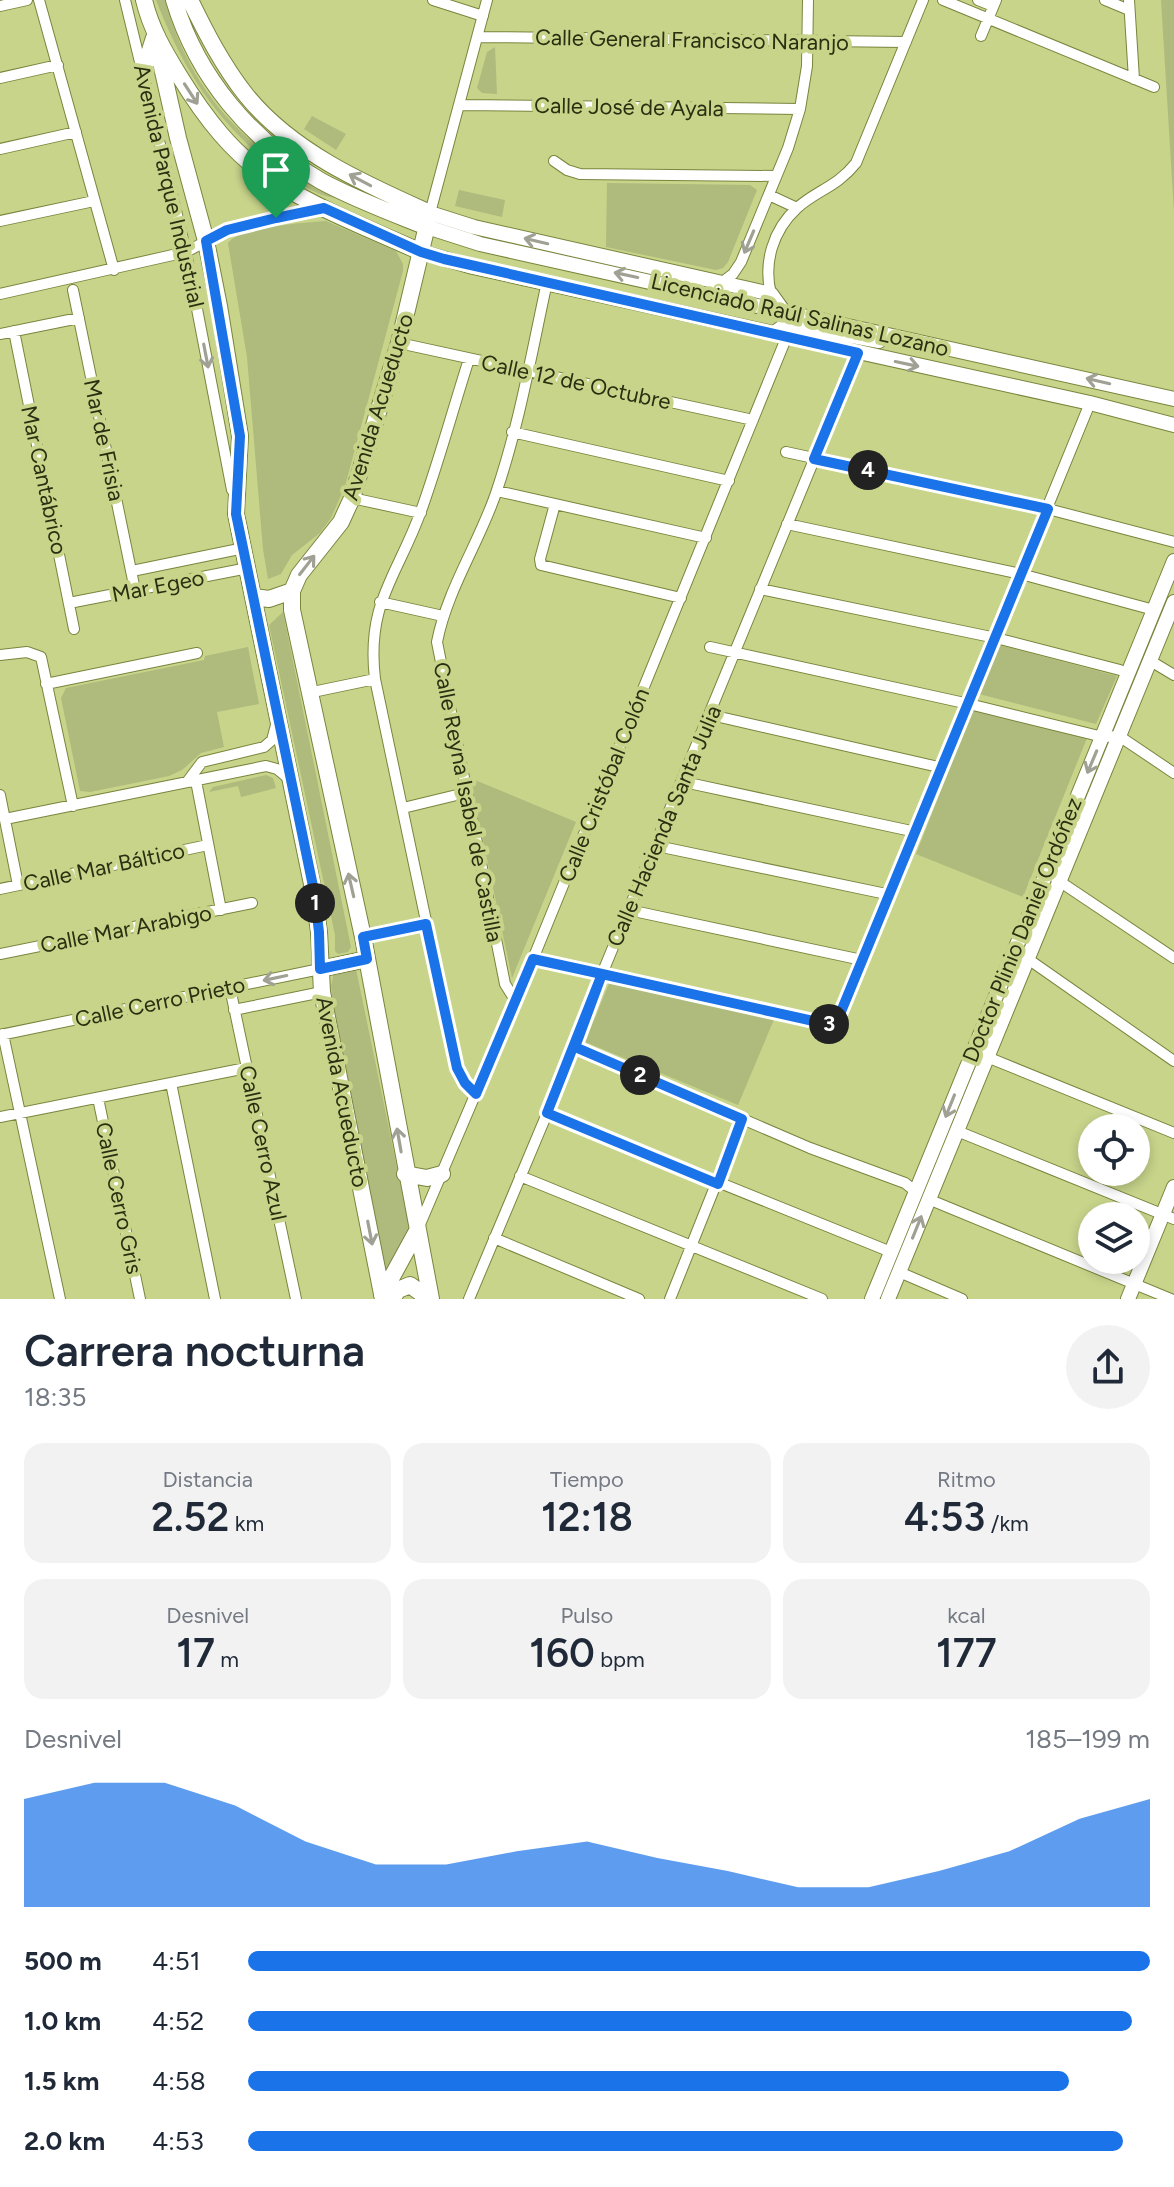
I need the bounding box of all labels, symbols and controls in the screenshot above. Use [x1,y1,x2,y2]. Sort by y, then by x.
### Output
street label: Calle General Francisco Naranjo [535,24,849,56]
street label: Avenida Parque Industrial [128,62,210,310]
one-way arrow [183,82,199,105]
street label: Calle José de Ayala [534,92,724,122]
pin [242,136,310,218]
icon: arrive [254,148,298,192]
one-way arrow [349,171,372,187]
one-way arrow [741,229,755,254]
one-way arrow [524,233,549,248]
one-way arrow [613,267,639,282]
street label: Licenciado Raúl Salinas Lozano [649,268,951,362]
street label: Avenida Acueducto [337,310,419,504]
one-way arrow [200,343,215,368]
street label: Calle 12 de Octubre [479,349,673,415]
one-way arrow [893,357,919,372]
one-way arrow [1086,373,1111,388]
street label: Mar de Frisia [78,377,130,503]
street label: Mar Cantábrico [15,403,73,557]
pin: 4 [848,450,888,490]
text: 4 [861,456,875,483]
one-way arrow [298,555,315,576]
street label: Mar Egeo [110,564,206,608]
street label: Calle Reyna Isabel de Castilla [428,660,508,944]
street label: Calle Cristóbal Colón [553,684,655,886]
street label: Calle Hacienda Santa Julia [601,701,727,951]
one-way arrow [1083,750,1098,774]
street label: Doctor Plinio Daniel Ordóñez [956,794,1088,1066]
street label: Calle Mar Báltico [21,837,187,897]
one-way arrow [343,872,358,898]
pin: 1 [295,883,335,923]
text: 1 [310,889,320,916]
street label: Calle Mar Arabigo [38,899,214,959]
street label: Calle Cerro Prieto [72,971,248,1033]
one-way arrow [263,971,288,986]
street label: Avenida Acueducto [310,994,374,1190]
pin: 3 [809,1004,849,1044]
text: 3 [823,1010,835,1037]
pin: 2 [620,1055,660,1095]
text: 2 [634,1061,646,1088]
street label: Calle Cerro Azul [233,1063,293,1223]
one-way arrow [941,1093,956,1118]
map controls [1078,1114,1150,1274]
button: locate [1078,1114,1150,1186]
street label: Calle Cerro Gris [90,1120,148,1276]
one-way arrow [391,1128,406,1153]
button: layers [1078,1202,1150,1274]
one-way arrow [911,1215,925,1240]
one-way arrow [363,1220,378,1245]
text: Carrera nocturna [24,1324,365,1377]
button: share [1066,1325,1150,1409]
text: 18:35 [24,1381,86,1413]
text: Distancia [162,1466,253,1493]
text: Tiempo [550,1466,624,1493]
text: Ritmo [937,1466,996,1493]
text: 2.52 [151,1493,229,1541]
text: 12:18 [541,1493,633,1541]
text: 4:53 [904,1493,985,1541]
text: km [229,1510,264,1537]
text: /km [985,1510,1029,1537]
text: Desnivel [166,1602,249,1629]
text: Pulso [561,1602,613,1629]
text: kcal [947,1602,986,1629]
text: 17 [176,1629,215,1677]
text: 160 [529,1629,595,1677]
text: 177 [936,1629,997,1677]
text: m [215,1646,239,1673]
text: bpm [595,1646,645,1673]
text: Desnivel [24,1723,122,1755]
text: 185–199 m [1025,1723,1150,1755]
text: 500 m [24,1945,102,1977]
text: 4:51 [152,1945,200,1977]
text: 1.0 km [24,2005,101,2037]
text: 4:52 [152,2005,204,2037]
text: 1.5 km [24,2065,99,2097]
text: 4:58 [152,2065,206,2097]
text: 2.0 km [24,2125,105,2157]
text: 4:53 [152,2125,204,2157]

